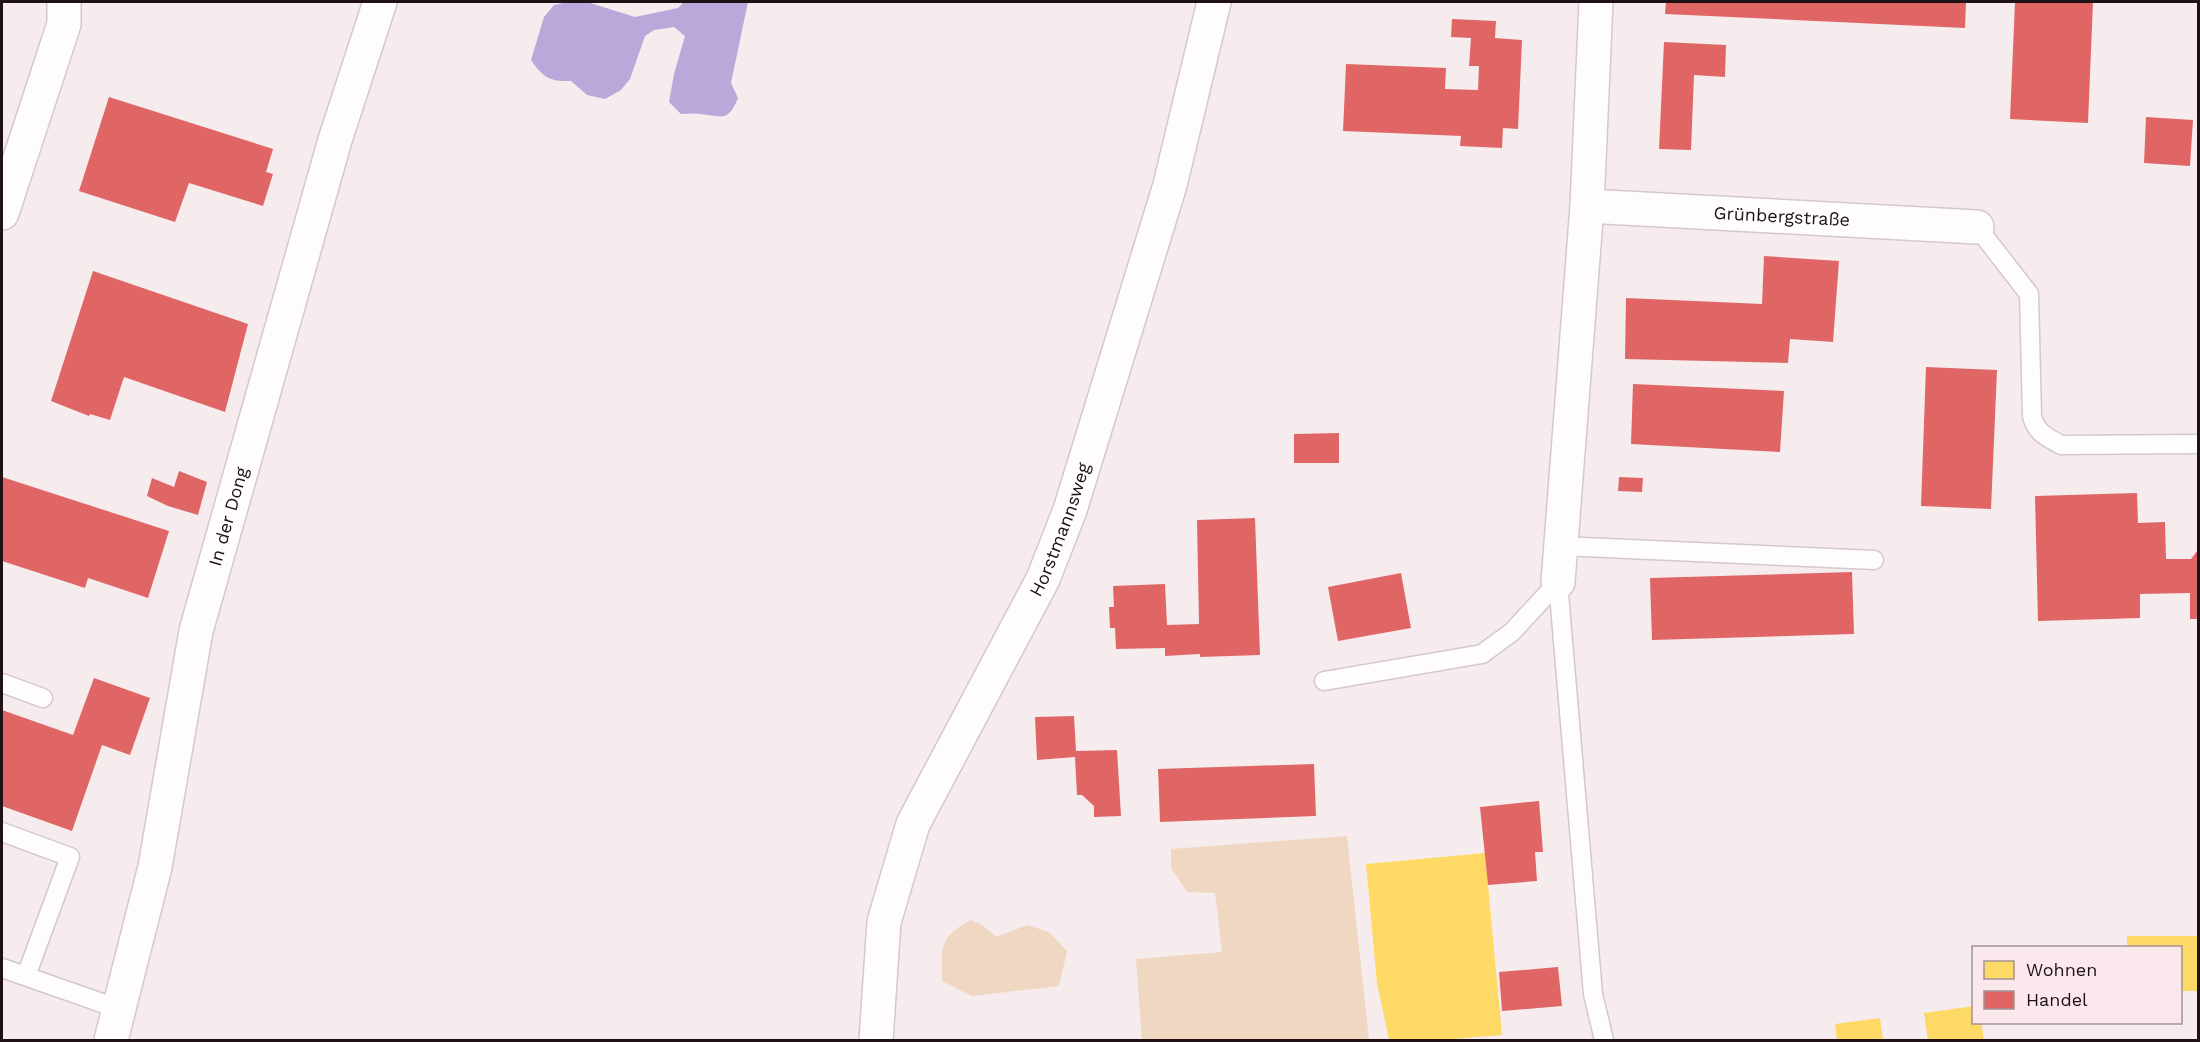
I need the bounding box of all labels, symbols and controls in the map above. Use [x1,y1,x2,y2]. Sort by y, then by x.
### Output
street label: Grünbergstraße [1713,202,1851,230]
street label: Horstmannsweg [1025,460,1094,600]
street label: In der Dong [204,464,252,568]
legend [1972,946,2182,1024]
text: Wohnen [2026,959,2097,980]
text: Handel [2026,989,2088,1010]

